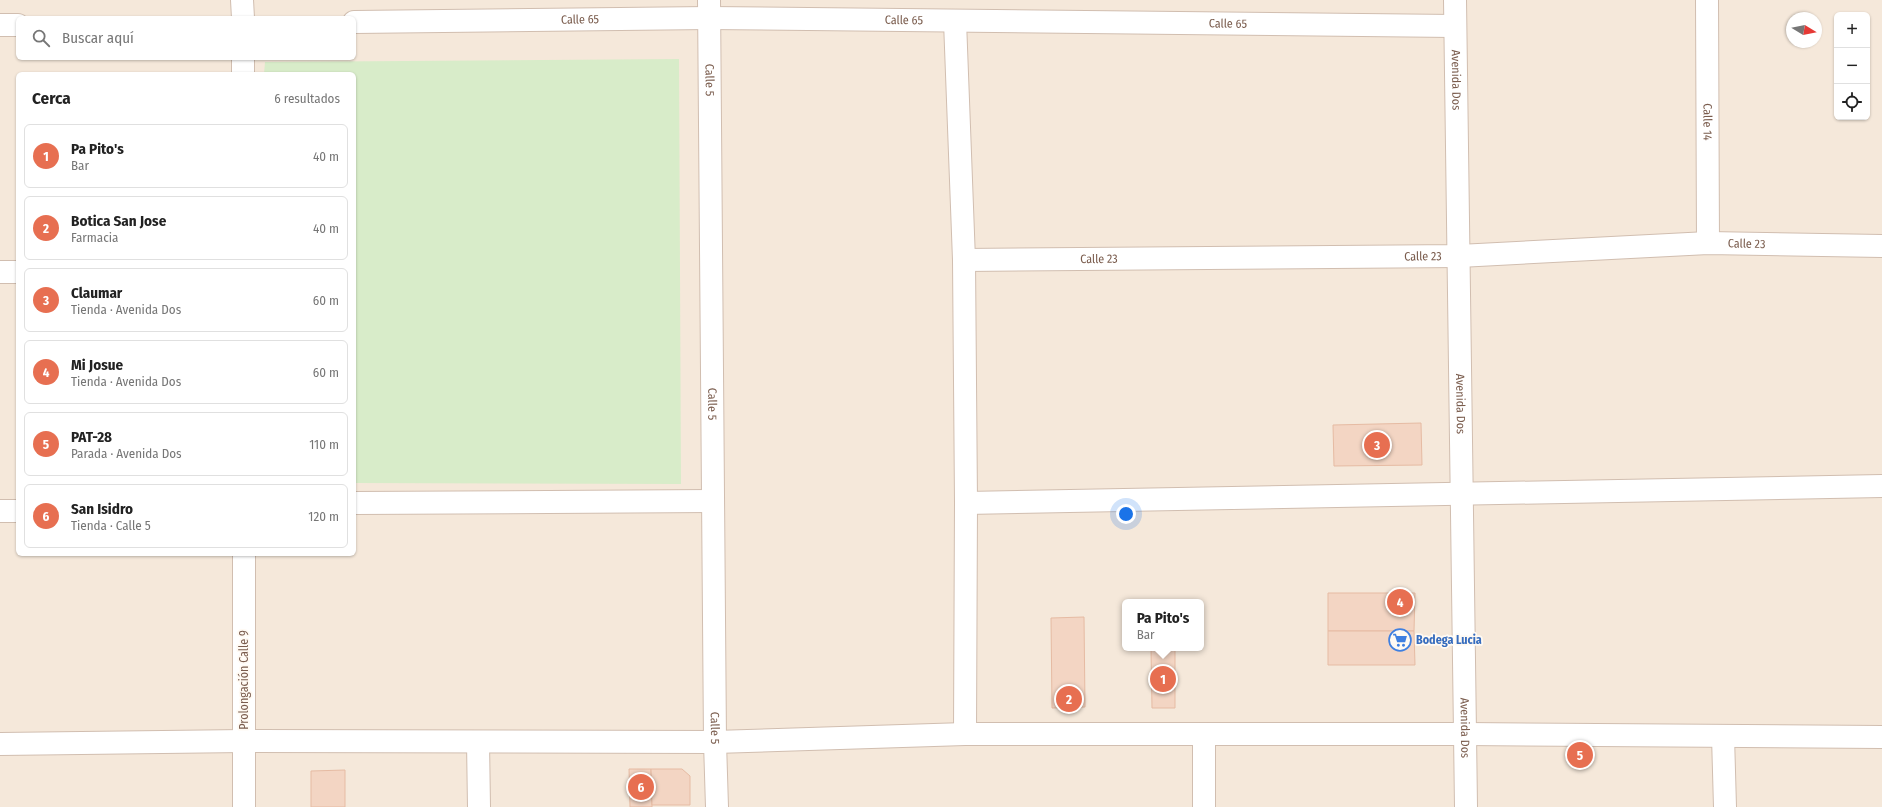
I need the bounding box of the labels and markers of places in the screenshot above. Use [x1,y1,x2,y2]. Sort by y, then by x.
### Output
pin: 3 [1364,430,1390,460]
pin: 4 [1387,587,1413,617]
supermarket icon: Bodega Lucia [1387,627,1413,653]
place label: Bodega Lucia [1416,633,1482,647]
pin: 1 [1150,664,1176,694]
pin: 2 [1056,684,1082,714]
pin: 5 [1567,740,1593,770]
pin: 6 [628,772,654,802]

